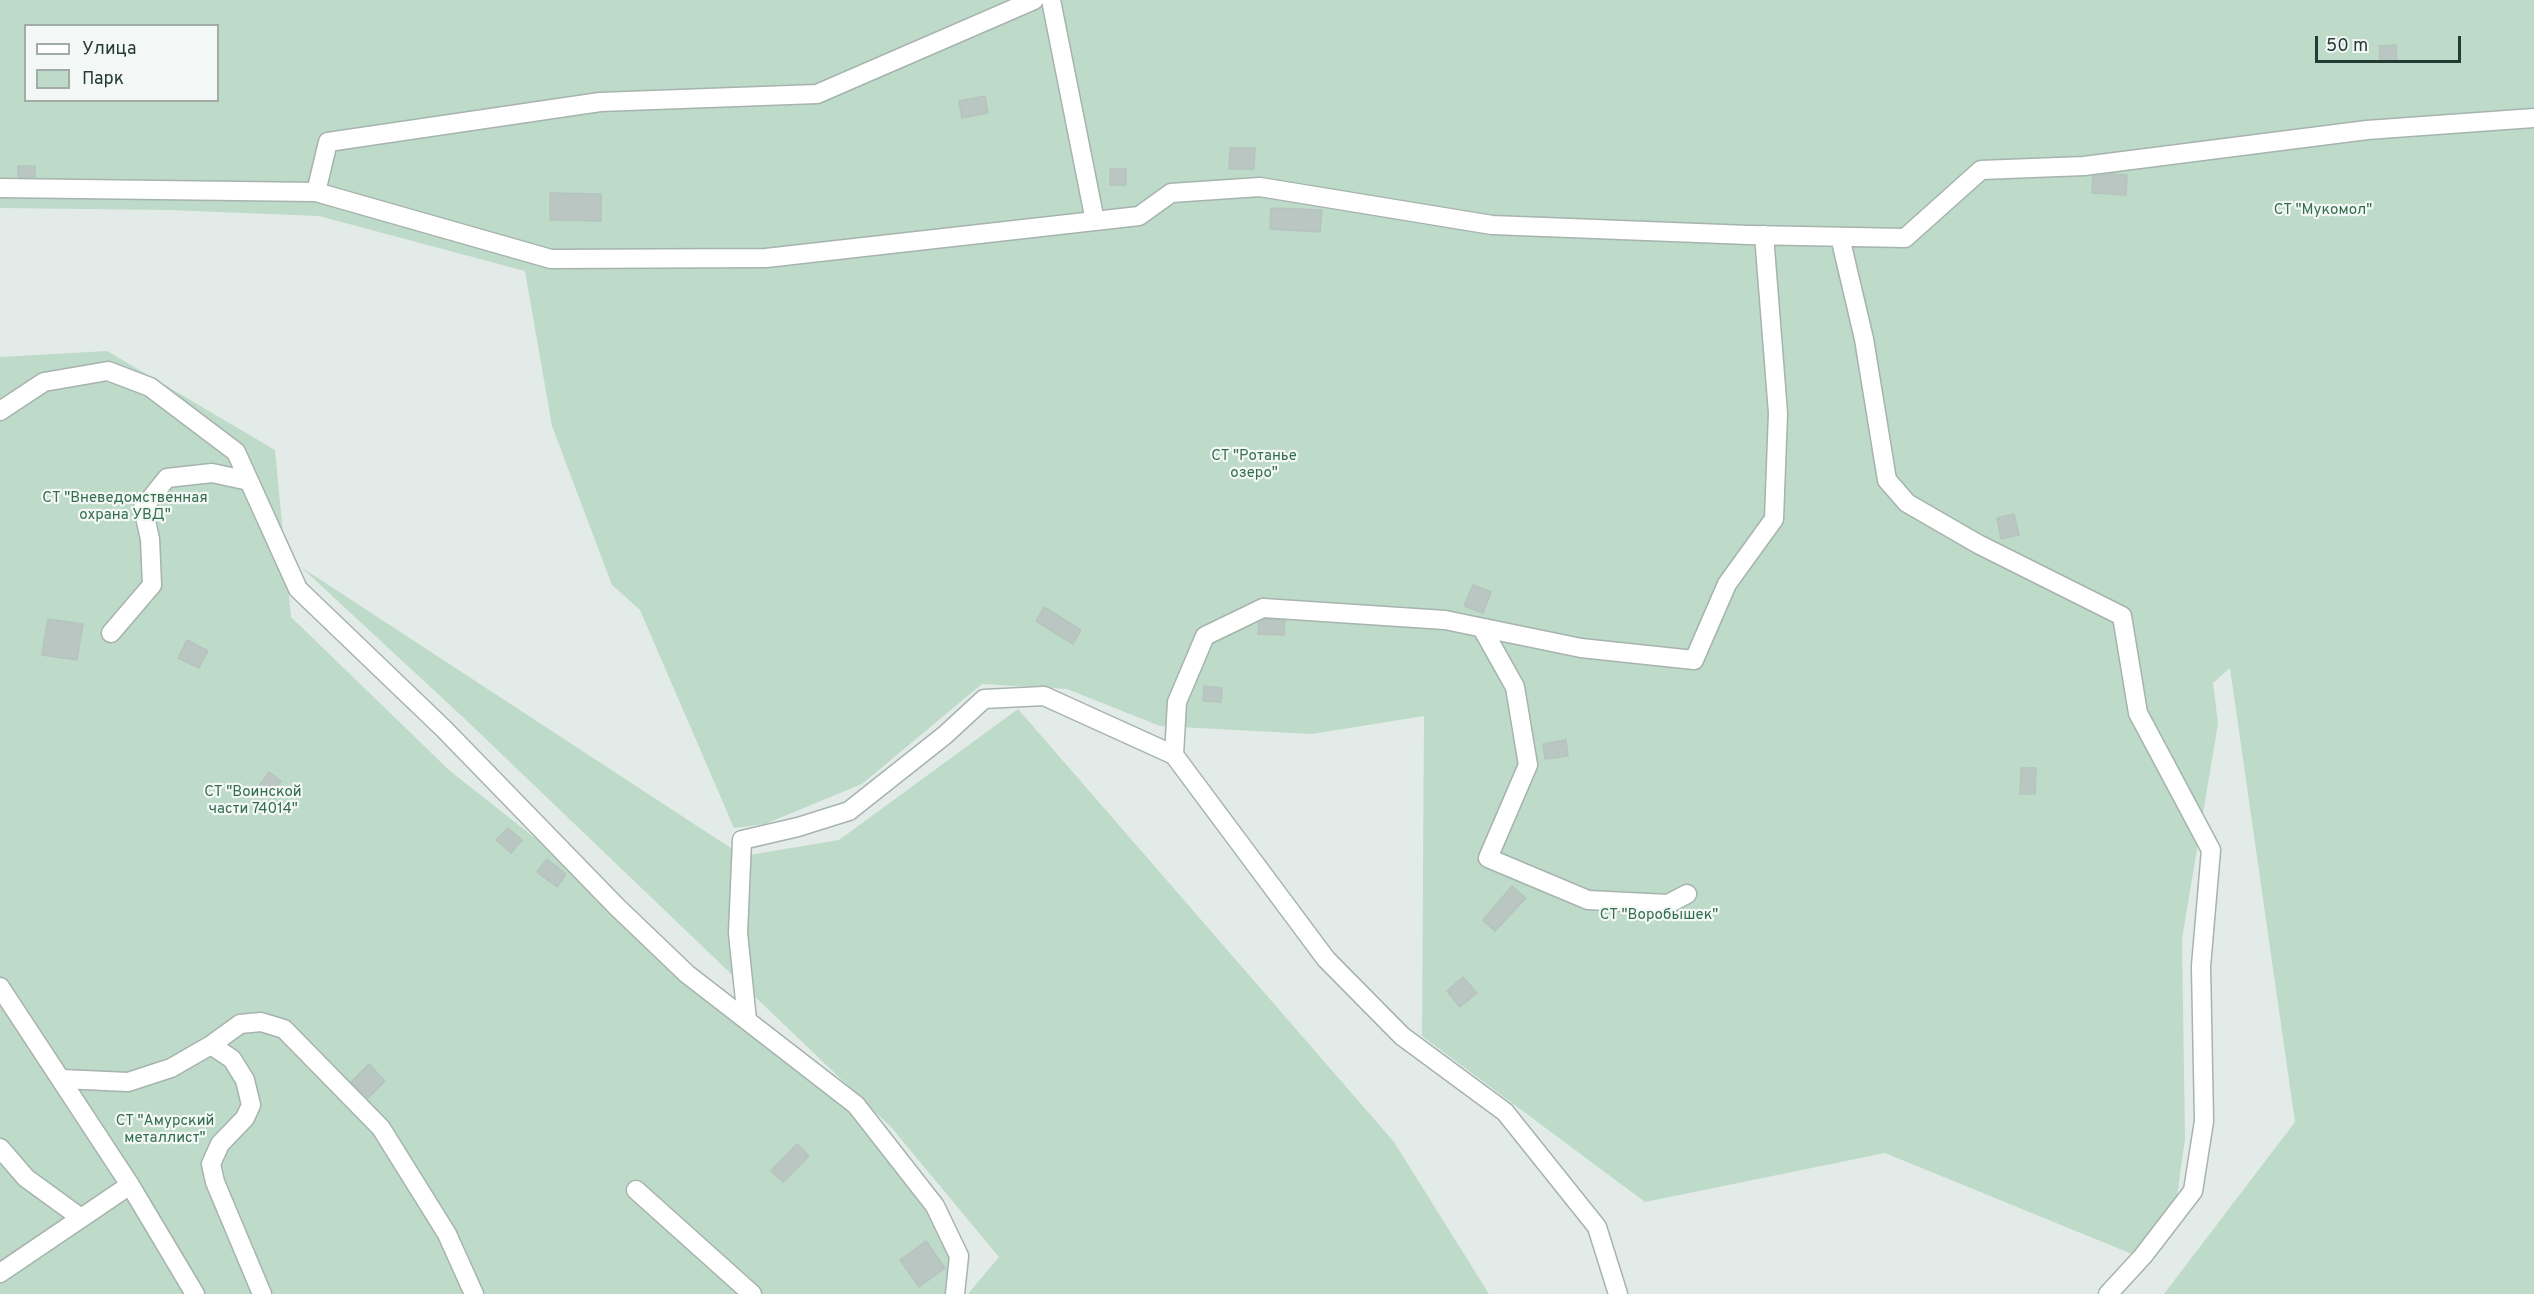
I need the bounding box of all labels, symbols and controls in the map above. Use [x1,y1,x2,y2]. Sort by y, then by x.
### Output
legend [24,24,219,102]
scale bar [2318,24,2464,62]
text: 50 m [2326,35,2368,58]
text: Улица [82,38,136,61]
text: Парк [82,68,124,91]
park label: СТ "Мукомол" [2274,202,2372,220]
park label: СТ "Ротанье озеро" [1211,448,1297,483]
park label: СТ "Вневедомственная охрана УВД" [42,490,208,525]
park label: СТ "Воинской части 74014" [204,784,302,819]
park label: СТ "Воробышек" [1600,907,1718,925]
park label: СТ "Амурский металлист" [116,1113,214,1148]

